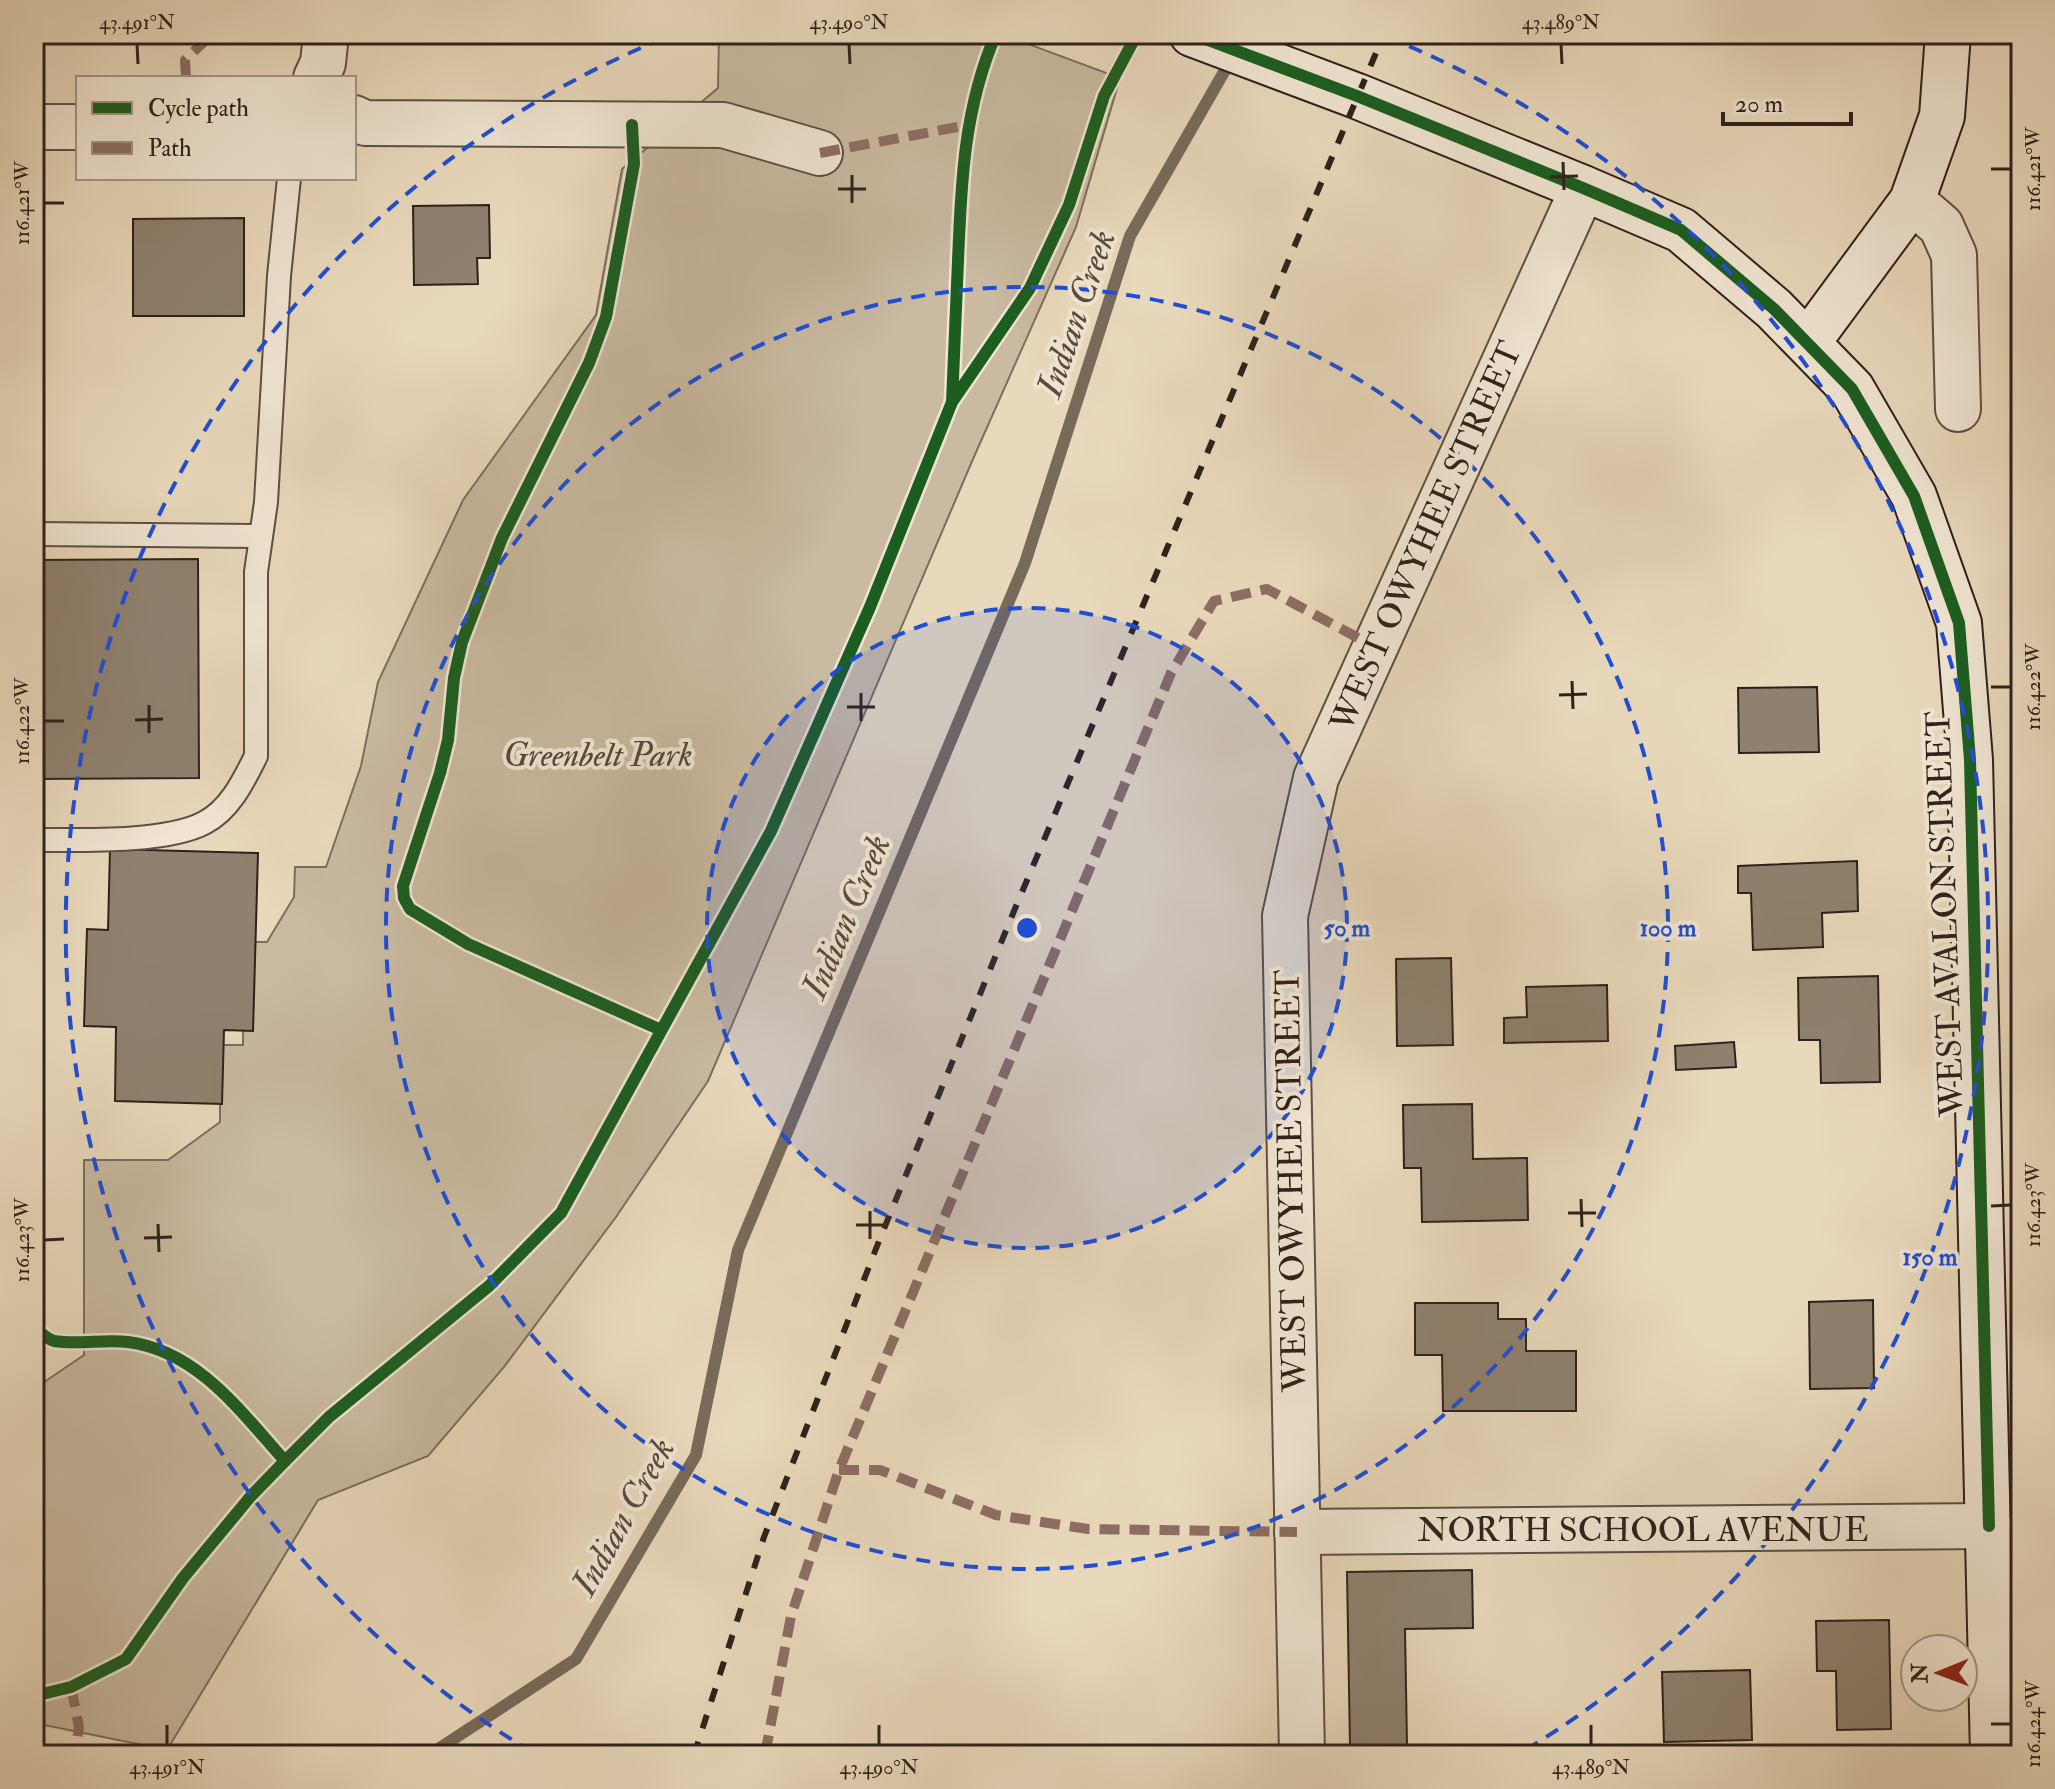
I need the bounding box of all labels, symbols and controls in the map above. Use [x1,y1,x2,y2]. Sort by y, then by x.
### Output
text: 43.491°N [99,10,175,35]
text: 43.490°N [810,10,889,35]
text: 43.489°N [1522,10,1600,35]
legend [76,76,356,180]
scale bar [1723,76,1851,126]
text: 20 m [1735,89,1784,120]
text: Cycle path [148,93,249,124]
text: 116.421°W [2021,126,2046,211]
text: Path [148,133,192,164]
text: 116.421°W [10,160,35,245]
water label: Indian Creek [1026,224,1126,405]
street label: WEST OWYHEE STREET [1320,335,1532,739]
text: 116.422°W [2021,643,2046,730]
text: 116.422°W [10,677,35,764]
street label: WEST AVALON STREET [1917,710,1974,1119]
park label: Greenbelt Park [504,734,692,777]
water label: Indian Creek [791,828,901,1007]
text: 50 m [1324,913,1371,944]
text: 100 m [1640,913,1697,944]
centre of rings [1013,914,1041,942]
street label: WEST OWYHEE STREET [1266,969,1317,1394]
text: 116.423°W [2021,1162,2046,1247]
text: 116.423°W [10,1197,35,1282]
text: 150 m [1903,1242,1958,1273]
water label: Indian Creek [561,1430,685,1605]
street label: NORTH SCHOOL AVENUE [1418,1509,1868,1552]
north arrow [1899,1633,1979,1713]
text: N [1906,1663,1934,1684]
text: 116.424°W [2021,1680,2046,1768]
text: 43.491°N [129,1755,205,1780]
text: 43.490°N [840,1755,919,1780]
text: 43.489°N [1552,1755,1630,1780]

